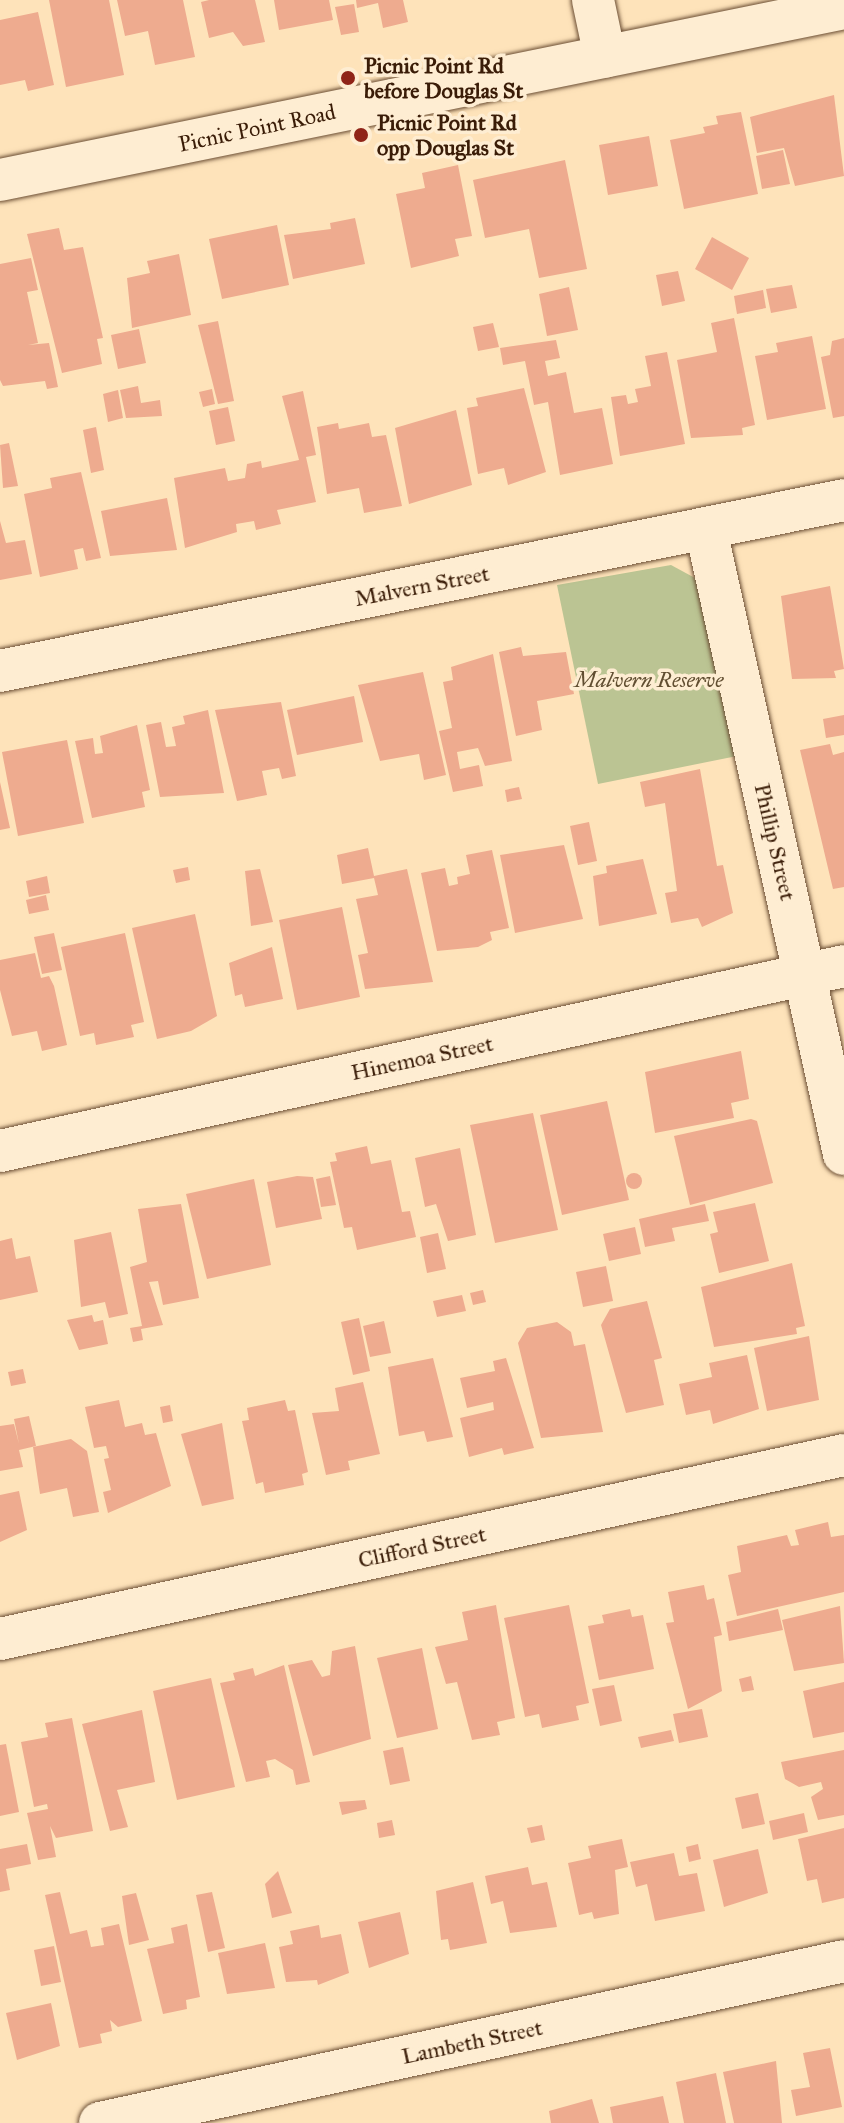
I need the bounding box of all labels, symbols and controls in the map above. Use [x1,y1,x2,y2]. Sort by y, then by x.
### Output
place label: Picnic Point Rd before Douglas St [364,52,523,104]
marker: Picnic Point Rd before Douglas St [339,69,357,87]
street label: Picnic Point Road [176,98,338,158]
place label: Picnic Point Rd opp Douglas St [377,109,517,160]
marker: Picnic Point Rd opp Douglas St [352,126,370,144]
street label: Malvern Street [352,560,492,612]
park label: Malvern Reserve [574,667,724,693]
street label: Phillip Street [749,781,801,903]
street label: Hinemoa Street [349,1030,495,1086]
street label: Clifford Street [356,1521,488,1573]
street label: Lambeth Street [399,2014,545,2070]

